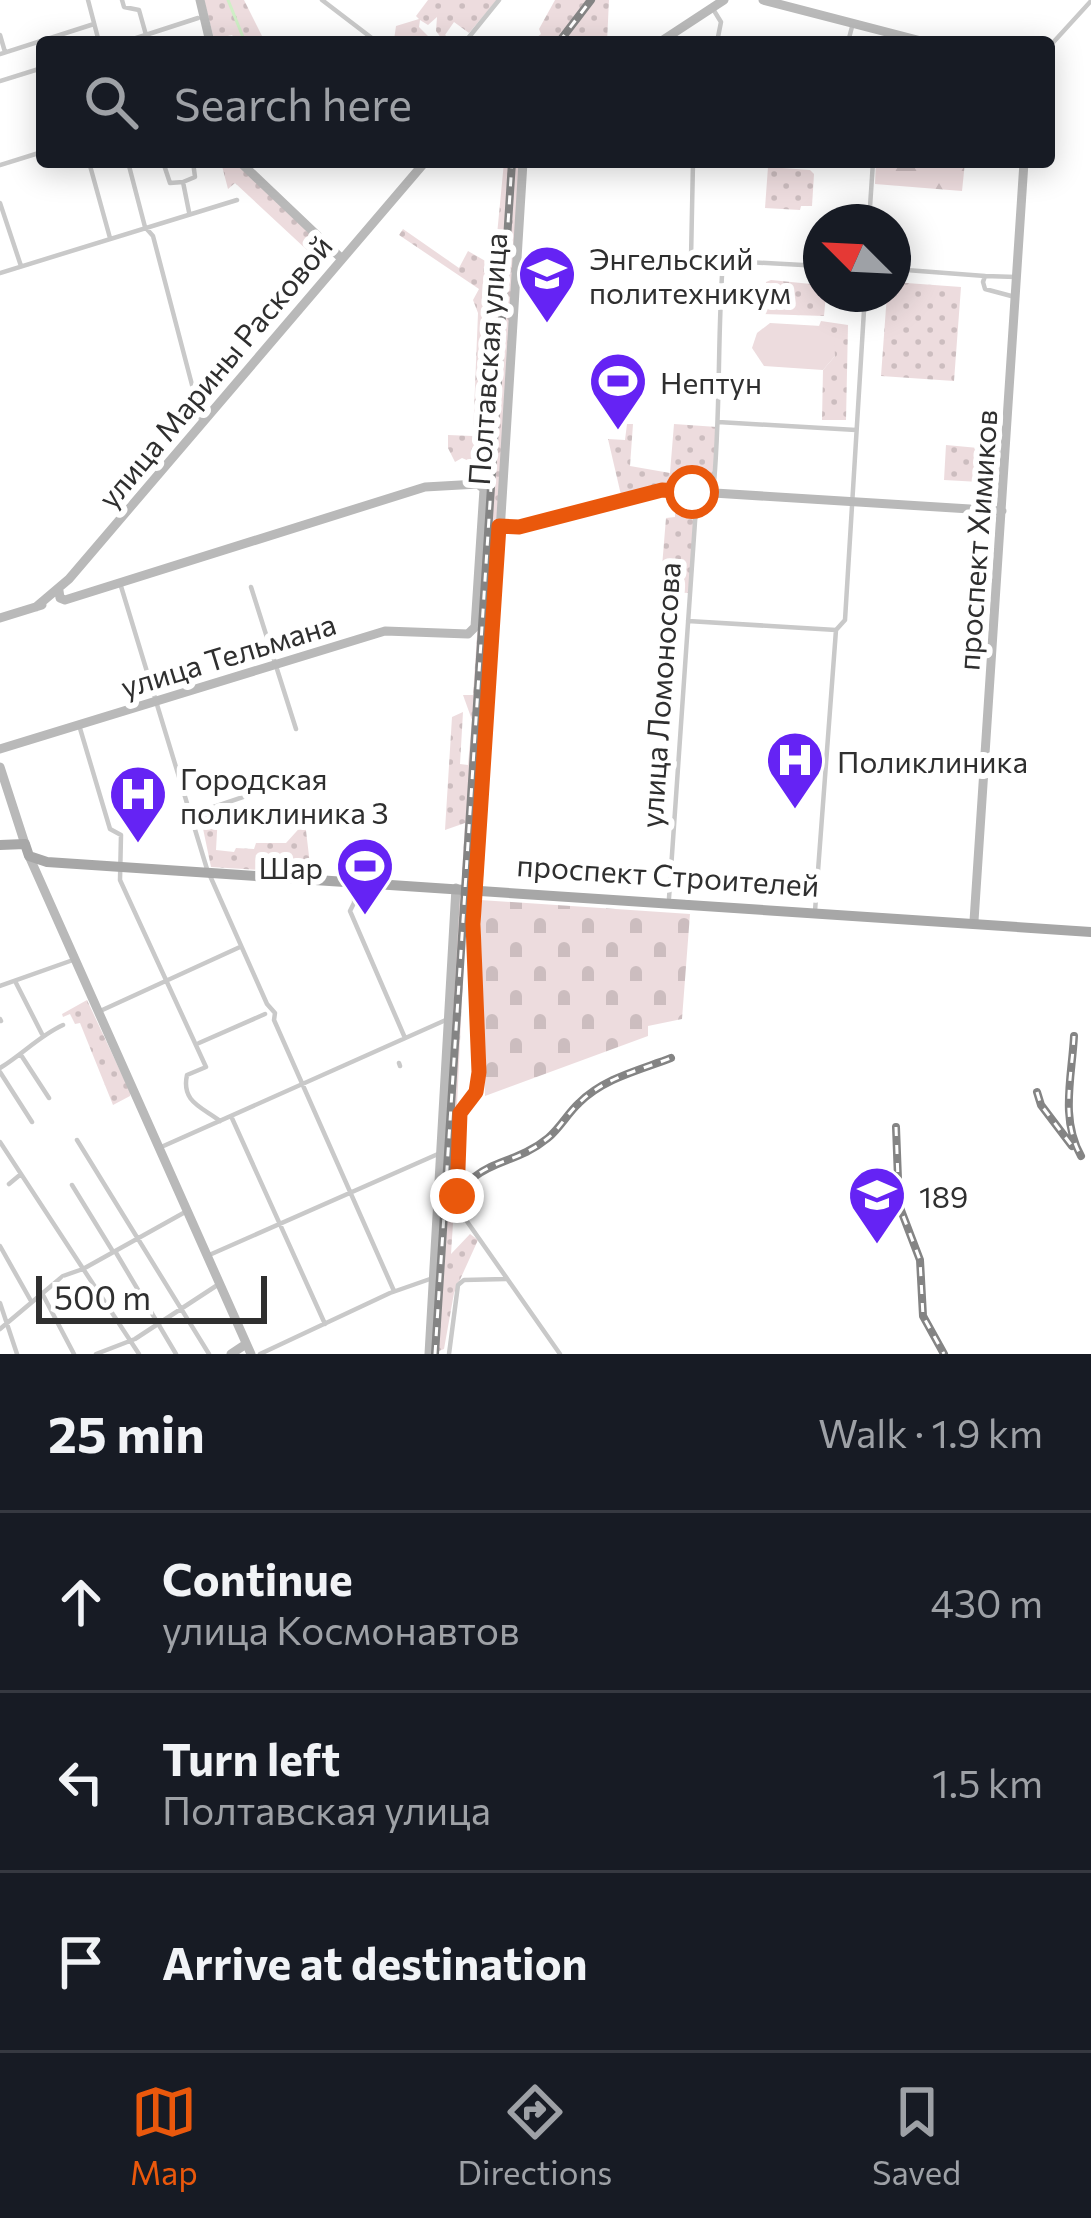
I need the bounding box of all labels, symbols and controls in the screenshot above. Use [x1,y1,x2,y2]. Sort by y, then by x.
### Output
search box [36,36,1055,168]
icon: search [78,69,144,135]
text: Search here [174,75,412,130]
north arrow [803,204,911,312]
street label: улица Марины Расковой [89,227,339,515]
street label: Полтавская улица [459,232,513,486]
place label: Энгельский политехникум [589,239,791,310]
school or university icon: Энгельский политехникум [516,243,578,325]
sports icon: Нептун [587,350,649,432]
place label: Нептун [660,363,762,400]
street label: проспект Химиков [948,408,1004,672]
route start [665,465,719,519]
street label: улица Ломоносова [631,561,687,829]
street label: улица Тельмана [116,604,340,704]
hospital icon: Поликлиника [764,729,826,811]
place label: Поликлиника [837,742,1028,779]
place label: Городская поликлиника 3 [180,759,389,830]
hospital icon: Городская поликлиника 3 [107,763,169,845]
sports icon: Шар [334,835,396,917]
street label: проспект Строителей [515,845,821,903]
place label: Шар [259,848,323,885]
school or university icon: 189 [846,1164,908,1246]
route end [430,1169,484,1223]
place label: 189 [919,1177,968,1214]
scale bar [36,1270,267,1323]
text: 500 m [54,1276,151,1317]
text: 25 min [48,1401,205,1464]
text: Walk · 1.9 km [818,1408,1043,1456]
text: Continue [162,1550,353,1605]
icon: ahead [48,1569,114,1635]
text: 430 m [930,1578,1043,1626]
text: улица Космонавтов [162,1605,520,1653]
text: Turn left [162,1730,340,1785]
icon: left [48,1749,114,1815]
text: 1.5 km [932,1758,1043,1806]
text: Полтавская улица [162,1785,491,1833]
icon: arrive [48,1929,114,1995]
text: Arrive at destination [162,1934,588,1989]
tab: Map [130,2079,198,2192]
tab: Directions [458,2079,612,2192]
tab: Saved [872,2079,961,2192]

